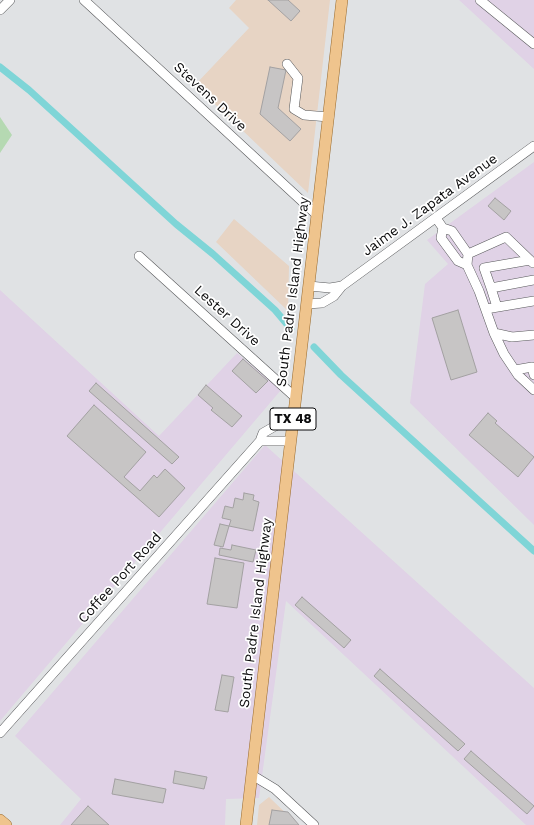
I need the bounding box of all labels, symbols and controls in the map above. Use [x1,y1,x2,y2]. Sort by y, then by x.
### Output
street label: Stevens Drive [170,59,250,135]
street label: Jaime J. Zapata Avenue [359,150,501,260]
street label: South Padre Island Highway [273,196,313,388]
street label: Lester Drive [191,282,263,350]
road number: TX 48 [270,408,316,430]
street label: South Padre Island Highway [236,517,276,709]
street label: Coffee Port Road [75,529,165,627]

